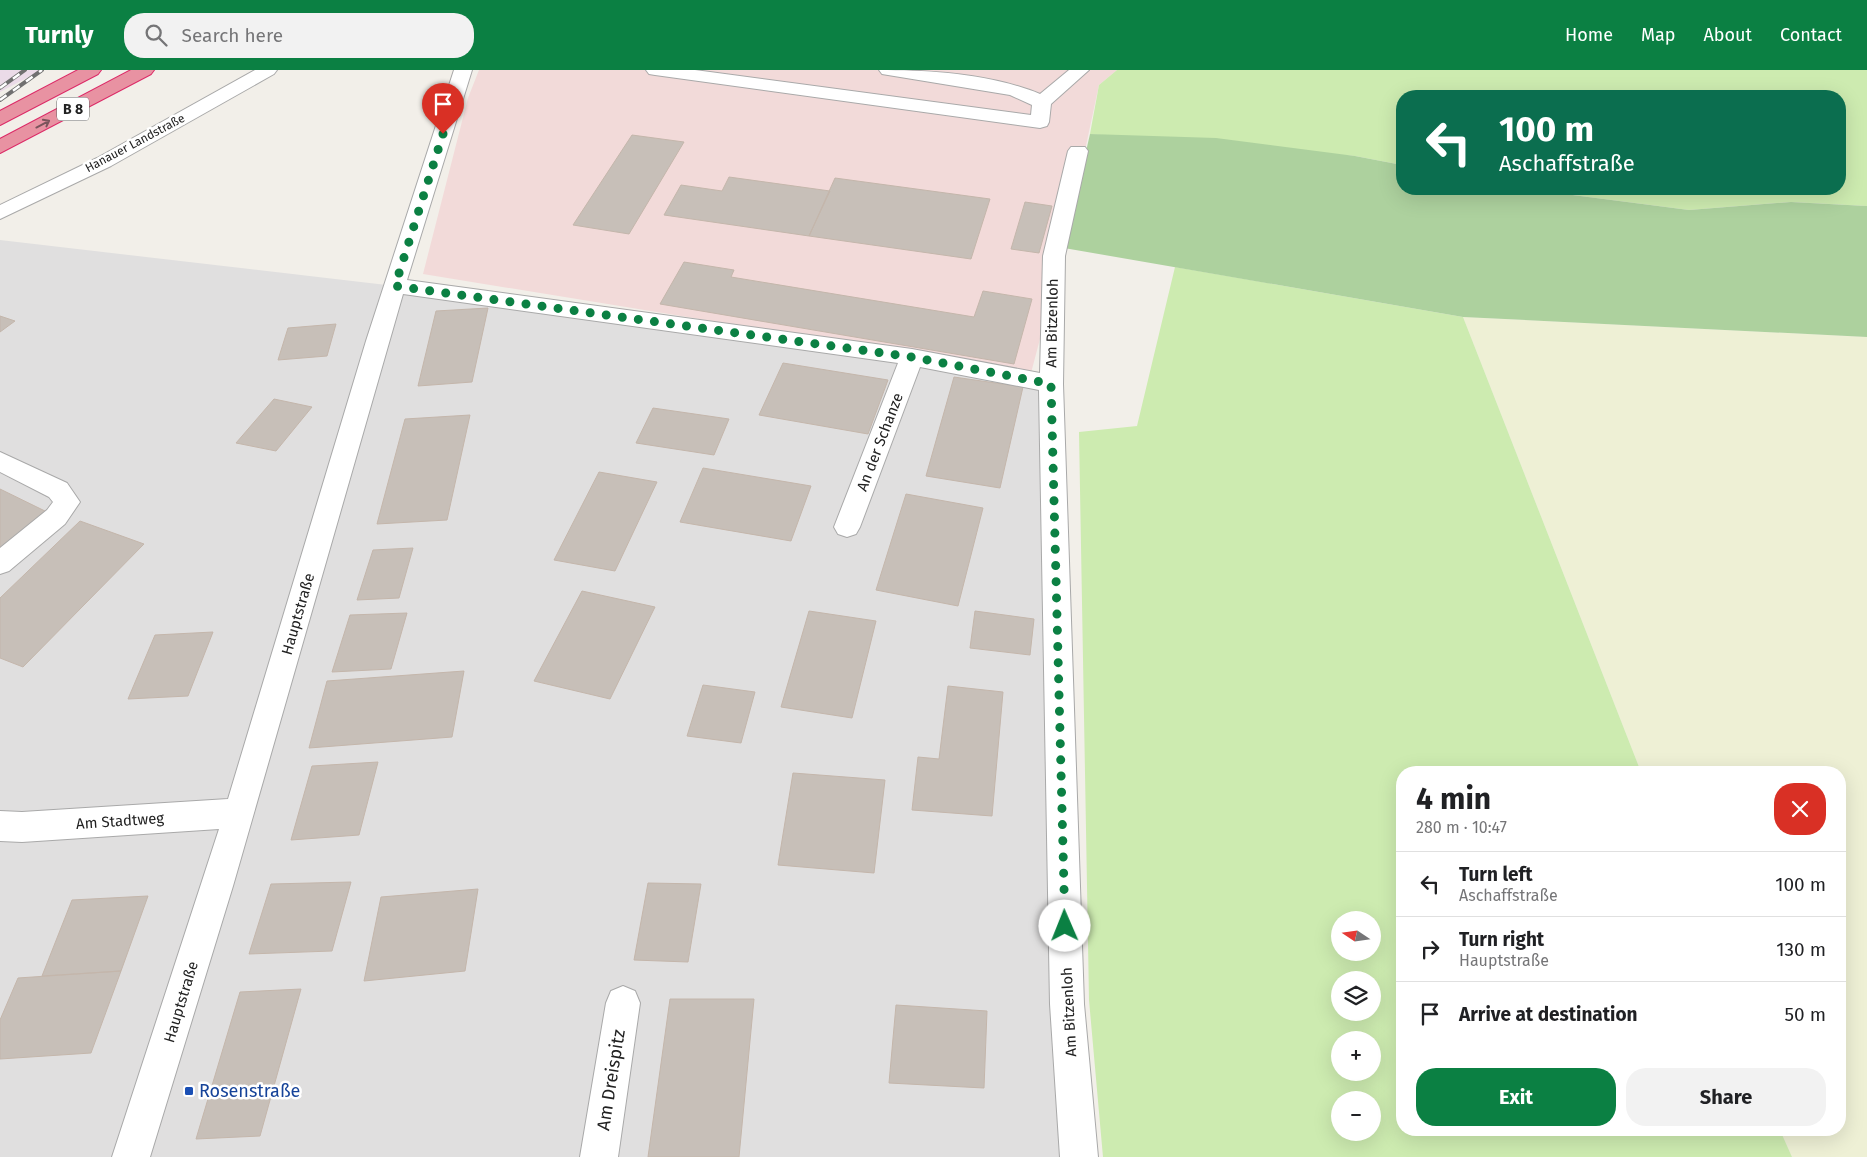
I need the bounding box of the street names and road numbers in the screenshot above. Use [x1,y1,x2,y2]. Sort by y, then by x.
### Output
road number: B 8 [57,98,89,120]
street label: Hanauer Landstraße [83,111,187,175]
street label: Am Bitzenloh [1042,278,1062,368]
street label: An der Schanze [853,390,907,494]
street label: Hauptstraße [278,571,318,657]
street label: Am Stadtweg [75,809,165,833]
street label: Hauptstraße [160,959,202,1045]
street label: Am Bitzenloh [1058,967,1080,1057]
street label: Am Dreispitz [592,1028,630,1132]

